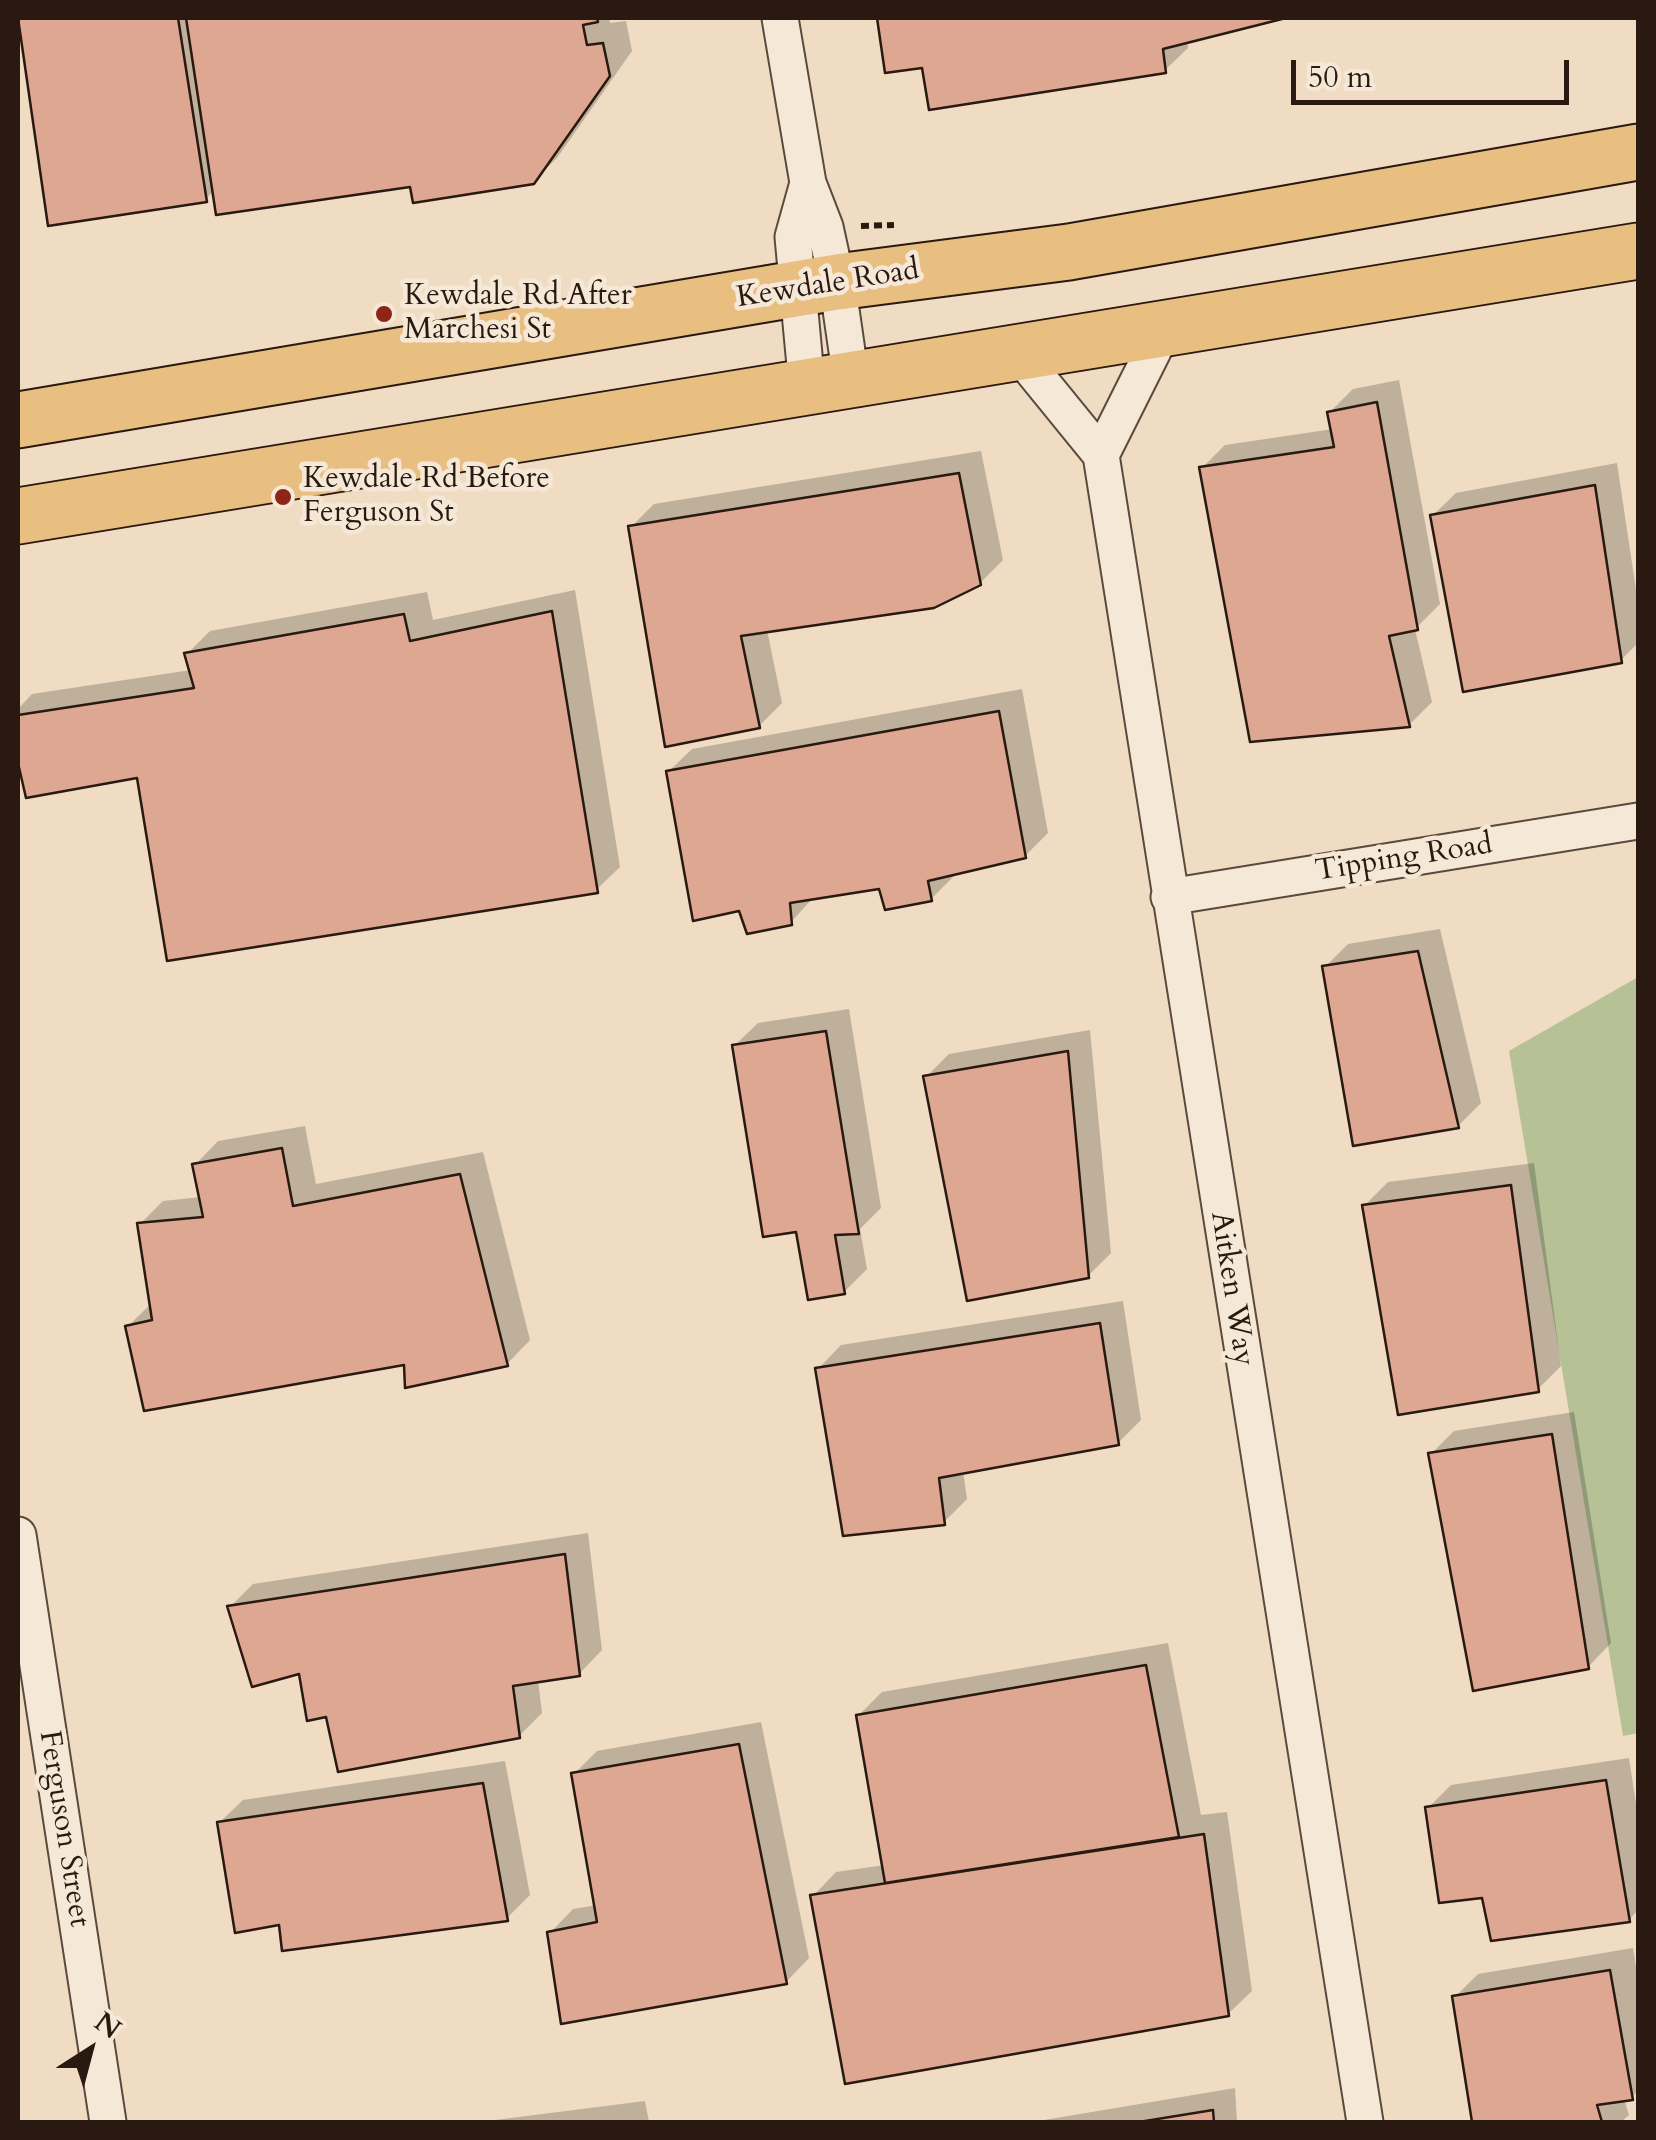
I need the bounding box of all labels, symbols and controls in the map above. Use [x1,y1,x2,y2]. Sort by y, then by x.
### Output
scale bar [1296,40,1574,102]
text: 50 m [1308,57,1372,98]
street label: Kewdale Road [734,253,922,317]
place label: Kewdale Rd After Marchesi St [404,279,632,350]
marker: Kewdale Rd After Marchesi St [373,303,395,325]
place label: Kewdale Rd Before Ferguson St [303,462,550,532]
marker: Kewdale Rd Before Ferguson St [272,486,294,508]
street label: Tipping Road [1313,827,1495,891]
street label: Aitken Way [1201,1209,1261,1369]
street label: Ferguson Street [30,1728,96,1930]
north arrow [40,2000,140,2100]
text: N [87,2003,129,2048]

